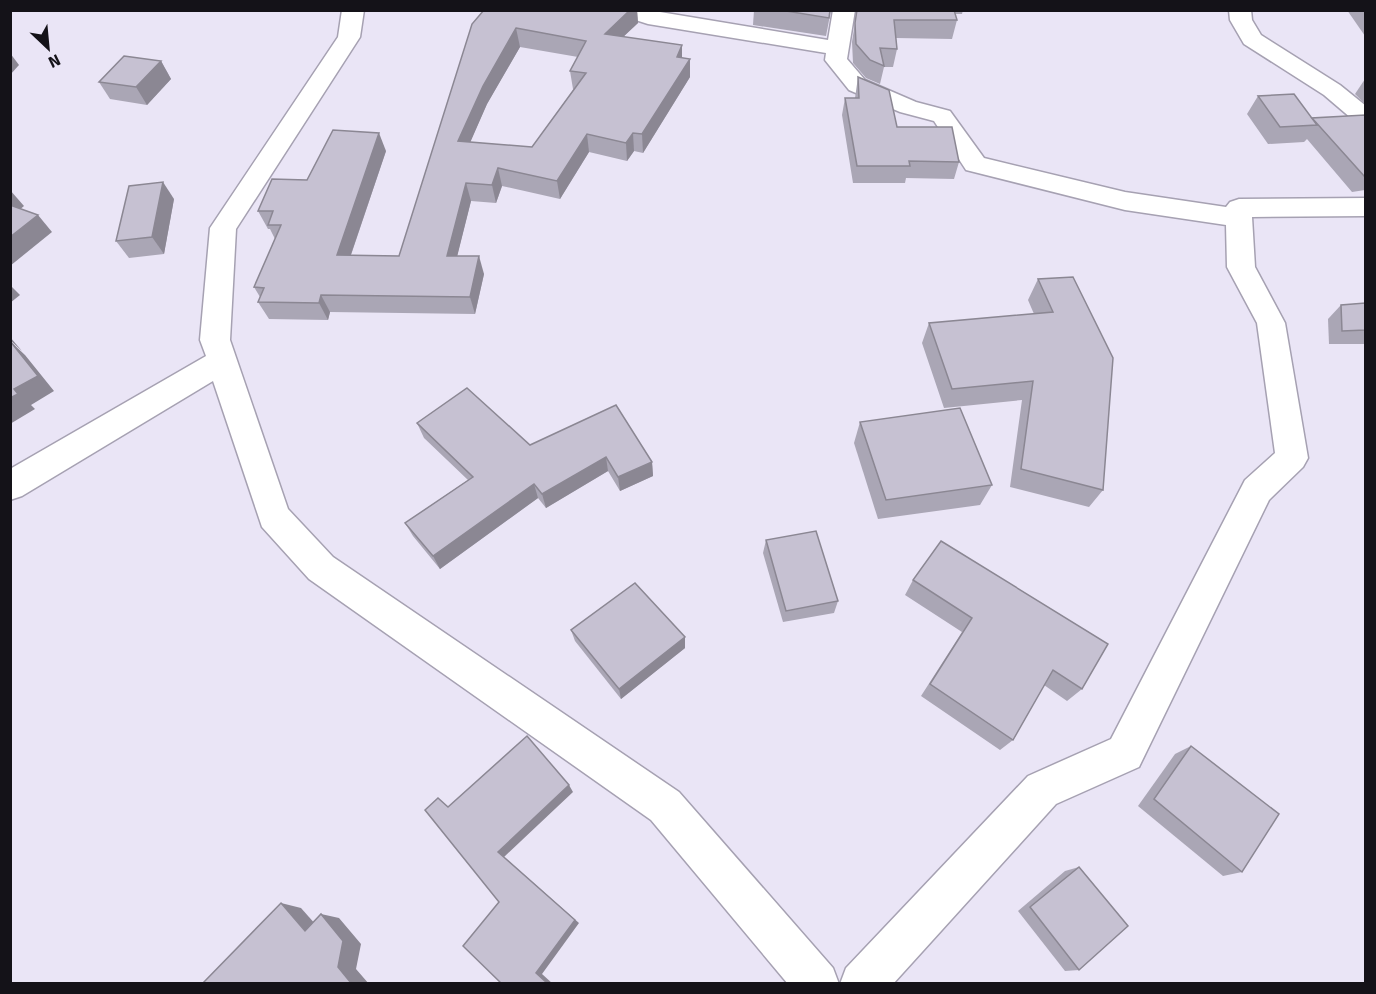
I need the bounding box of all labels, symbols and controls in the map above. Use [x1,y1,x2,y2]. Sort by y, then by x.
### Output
north arrow [18,18,78,78]
text: N [45,49,64,72]

